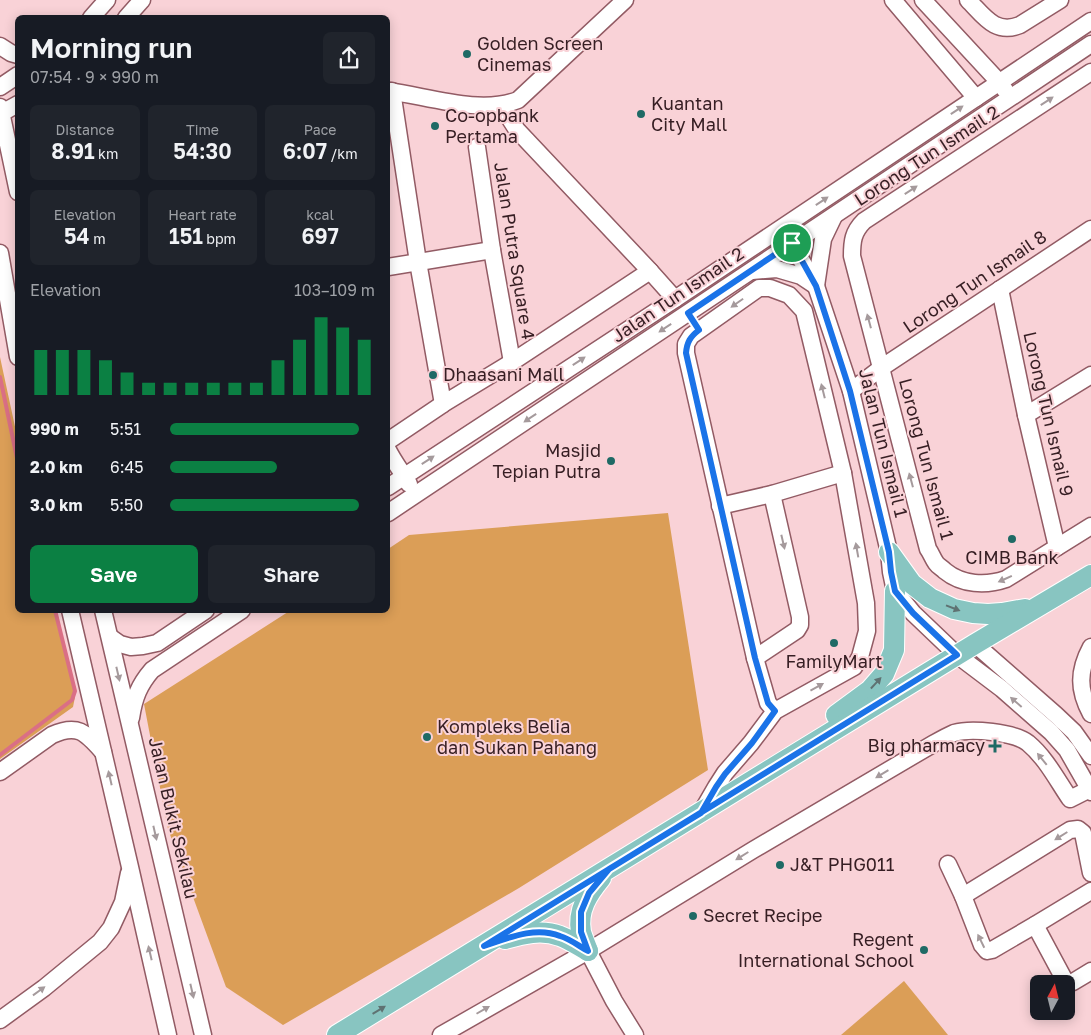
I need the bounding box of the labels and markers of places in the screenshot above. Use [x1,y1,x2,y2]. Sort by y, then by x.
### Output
place label: Golden Screen Cinemas [477,32,603,75]
marker: Golden Screen Cinemas [461,48,473,60]
place label: Kuantan City Mall [651,92,728,135]
place label: Co-opbank Pertama [445,104,539,147]
marker: Kuantan City Mall [635,108,647,120]
marker: Co-opbank Pertama [429,120,441,132]
pin [771,222,813,264]
place label: Dhaasani Mall [443,363,565,385]
marker: Dhaasani Mall [427,369,439,381]
place label: Masjid Tepian Putra [492,439,601,482]
marker: Masjid Tepian Putra [605,455,617,467]
marker: CIMB Bank [1006,533,1018,545]
place label: CIMB Bank [965,546,1059,568]
marker: FamilyMart [828,637,840,649]
place label: FamilyMart [786,650,882,672]
place label: Kompleks Belia dan Sukan Pahang [437,715,597,758]
marker: Kompleks Belia dan Sukan Pahang [421,731,433,743]
place label: Big pharmacy [868,734,985,756]
marker: Big pharmacy [989,740,1001,752]
place label: J&T PHG011 [790,853,895,875]
marker: J&T PHG011 [774,859,786,871]
place label: Secret Recipe [703,904,822,926]
marker: Secret Recipe [687,910,699,922]
place label: Regent International School [738,928,914,971]
marker: Regent International School [918,944,930,956]

